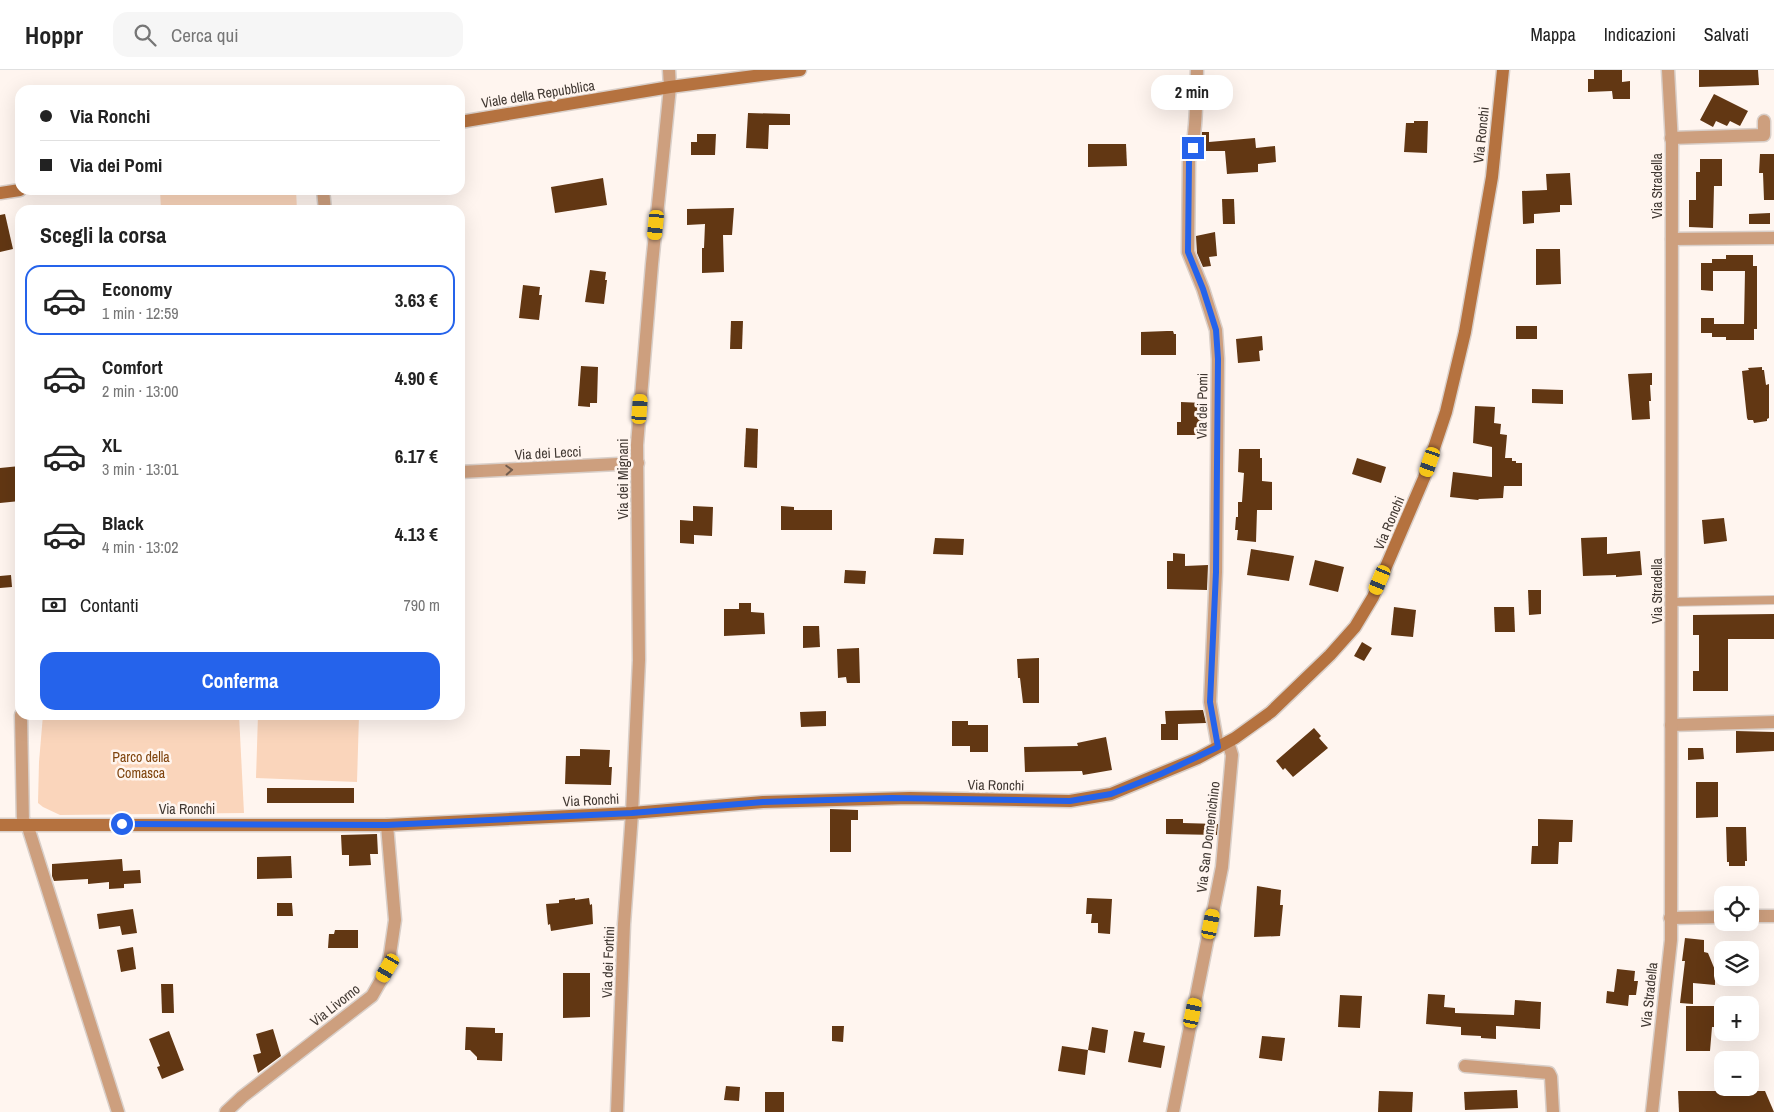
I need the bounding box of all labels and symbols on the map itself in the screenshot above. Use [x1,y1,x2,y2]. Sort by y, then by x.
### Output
callout: 2 min [1152,75,1234,110]
street label: Viale della Repubblica [480,76,597,112]
street label: Via Ronchi [1469,106,1493,164]
route end [1182,137,1204,159]
street label: Via Stradella [1648,153,1666,219]
car [646,209,665,241]
street label: Via dei Pomi [1192,373,1212,439]
car [631,394,648,424]
street label: Via dei Mignani [614,439,632,519]
street label: Via dei Lecci [514,442,582,464]
car [1418,445,1441,479]
one-way arrow [505,464,513,475]
street label: Via Ronchi [1370,493,1408,553]
street label: Via Stradella [1648,558,1666,624]
car [1367,563,1392,597]
park label: Parco della Comasca [112,748,170,782]
street label: Via Ronchi [968,776,1024,794]
street label: Via San Domenichino [1192,780,1224,894]
street label: Via Ronchi [562,790,620,810]
street label: Via Ronchi [159,800,215,818]
route start [111,813,133,835]
car [1200,908,1221,940]
street label: Via dei Fortini [598,926,618,998]
car [374,951,401,985]
street label: Via Stradella [1637,961,1661,1029]
street label: Via Livorno [306,980,364,1030]
car [1182,997,1203,1029]

